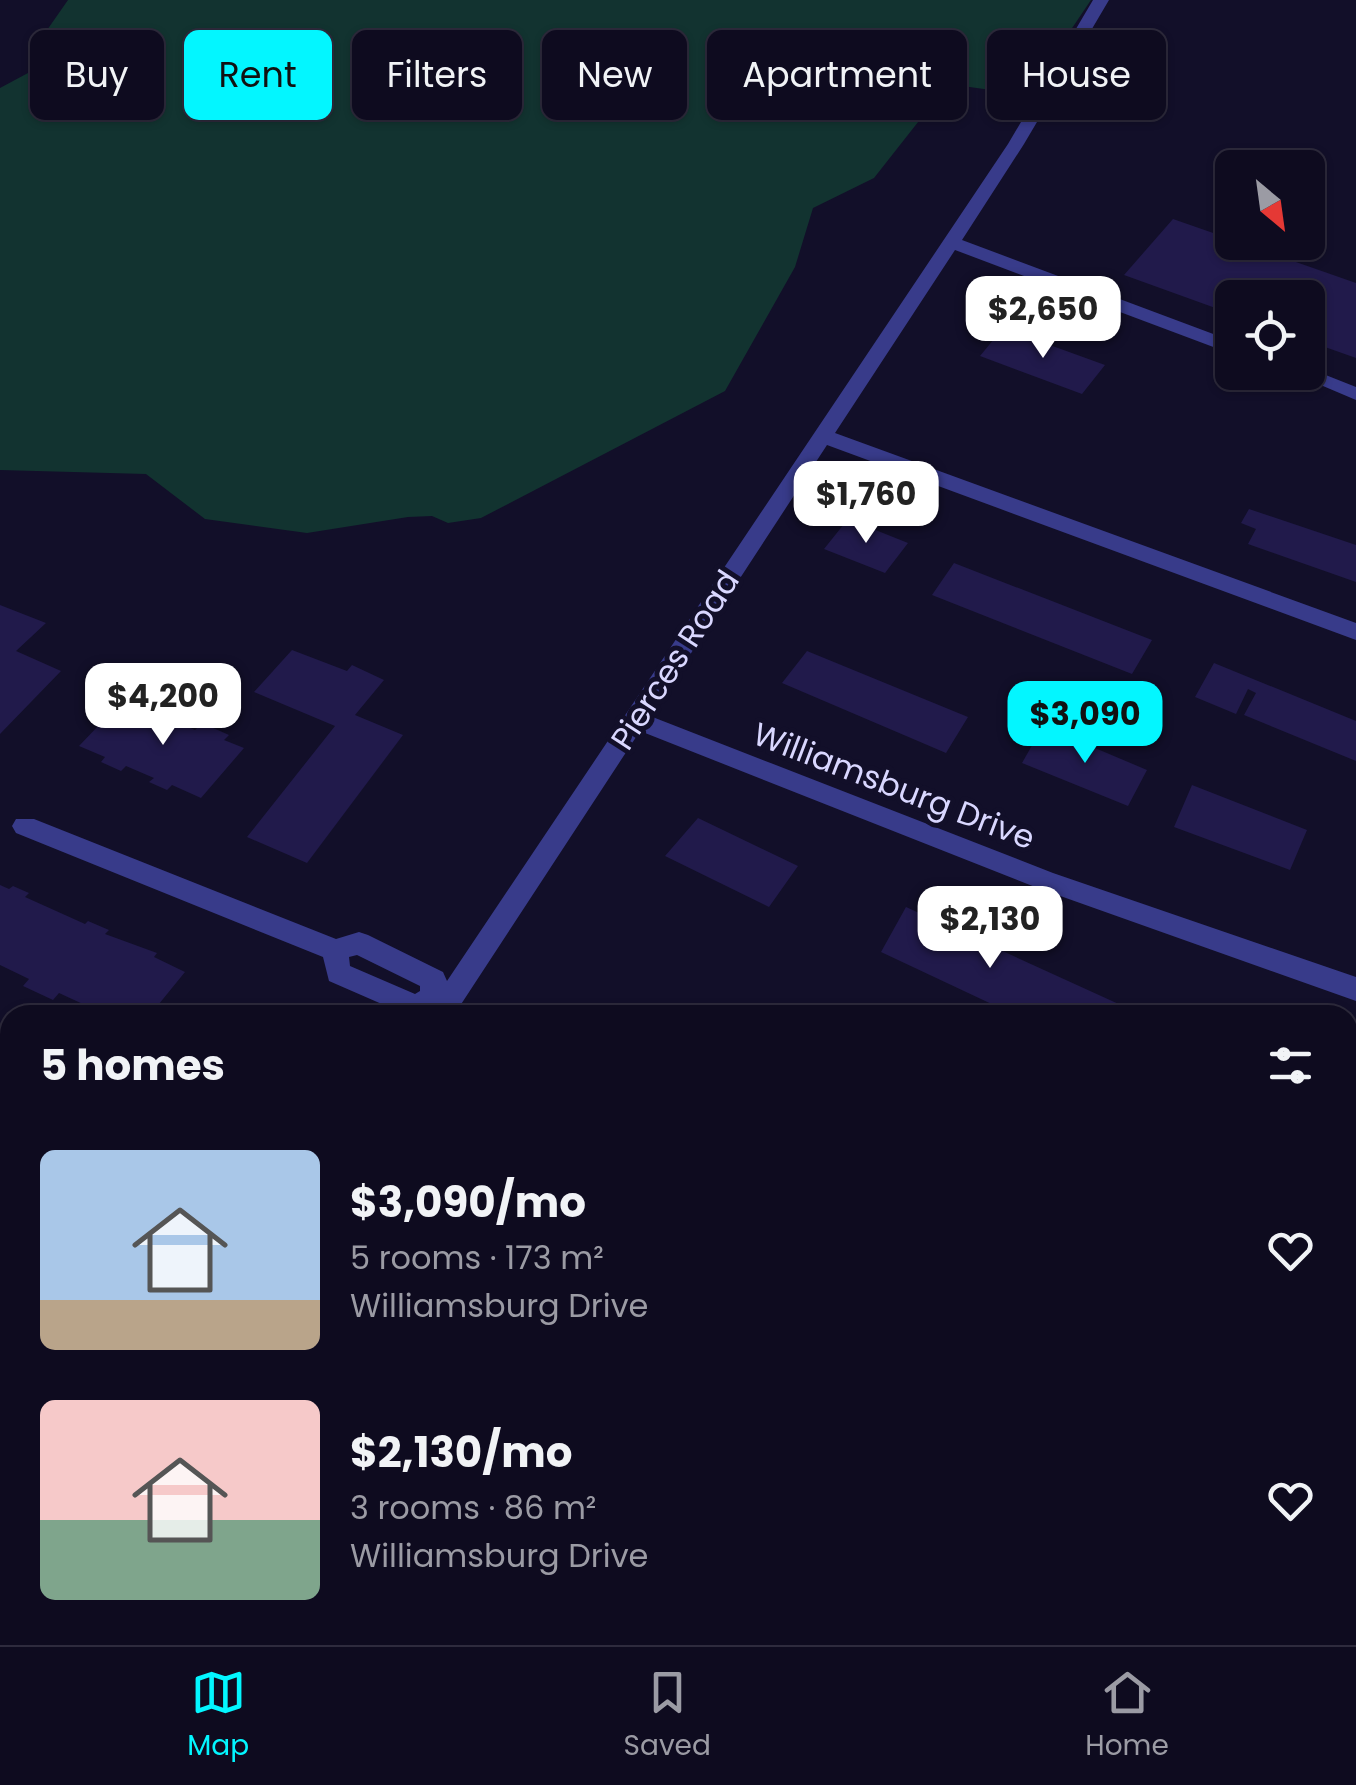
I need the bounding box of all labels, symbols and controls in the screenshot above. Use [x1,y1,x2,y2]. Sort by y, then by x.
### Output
chip: Buy [30,30,164,120]
chip: Rent [184,30,332,120]
chip: Filters [352,30,522,120]
chip: New [542,30,687,120]
chip: Apartment [707,30,967,120]
chip: House [987,30,1166,120]
north arrow [1215,150,1325,260]
map controls [1215,150,1325,390]
pin: $2,650 [962,276,1124,361]
button: locate [1215,280,1325,390]
text: $2,650 [988,286,1098,331]
pin: $1,760 [785,461,947,546]
text: $1,760 [816,471,916,516]
street label: Pierces Road [600,561,750,758]
pin: $4,200 [82,663,244,748]
text: $4,200 [107,673,219,718]
pin: $3,090 [1004,681,1166,766]
text: $3,090 [1029,691,1141,736]
street label: Williamsburg Drive [747,711,1042,860]
pin: $2,130 [909,886,1071,971]
text: $2,130 [940,896,1040,941]
text: 5 homes [40,1036,225,1095]
icon: filters [1263,1038,1318,1093]
text: $3,090/mo [350,1173,586,1232]
icon: home [120,1190,240,1310]
icon: heart [1263,1223,1318,1278]
text: 5 rooms · 173 m² [350,1235,604,1280]
text: Williamsburg Drive [350,1283,648,1328]
text: $2,130/mo [350,1423,573,1482]
icon: home [120,1440,240,1560]
icon: heart [1263,1473,1318,1528]
text: 3 rooms · 86 m² [350,1485,596,1530]
text: Williamsburg Drive [350,1533,648,1578]
tab: Map [187,1665,249,1767]
tab: Saved [624,1665,711,1767]
tab: Home [1085,1665,1169,1767]

